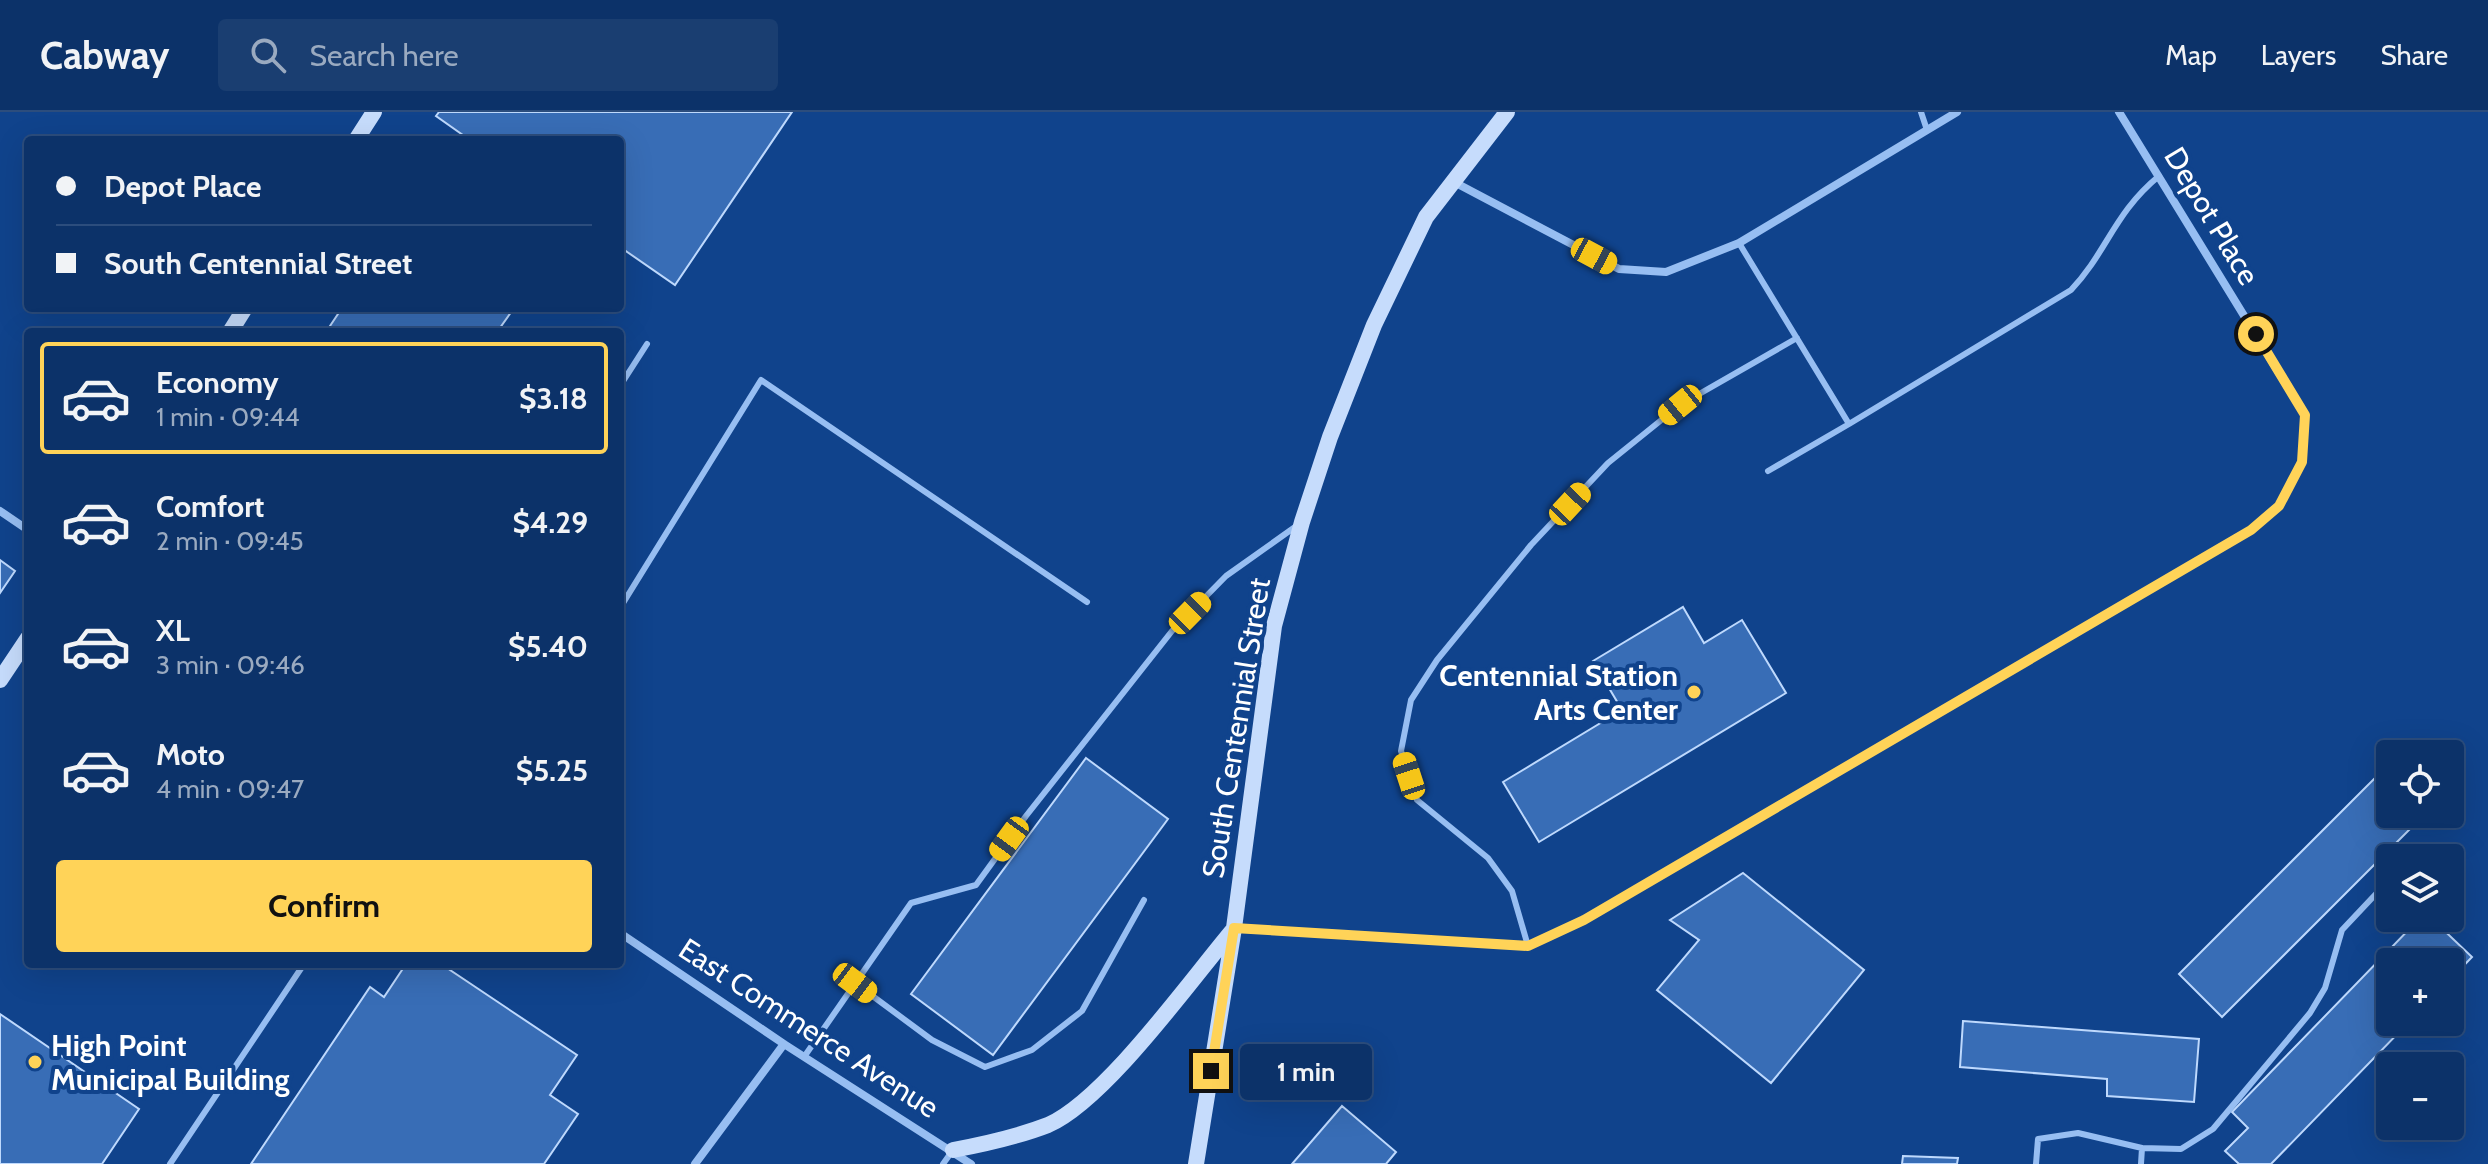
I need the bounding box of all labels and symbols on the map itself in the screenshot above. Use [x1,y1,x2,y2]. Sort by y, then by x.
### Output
street label: Depot Place [2156,140,2268,292]
car [1567,234,1621,278]
route start [2238,316,2274,352]
car [1654,381,1706,429]
car [1545,478,1595,530]
street label: South Centennial Street [1194,575,1278,881]
car [1165,588,1215,638]
place label: Centennial Station Arts Center [1439,657,1678,728]
marker: Centennial Station Arts Center [1685,683,1703,701]
car [1390,749,1428,803]
car [985,813,1033,865]
street label: East Commerce Avenue [672,930,946,1126]
car [829,959,881,1007]
place label: High Point Municipal Building [51,1027,290,1098]
callout: 1 min [1239,1043,1371,1099]
marker: High Point Municipal Building [26,1053,44,1071]
route end [1193,1053,1229,1089]

